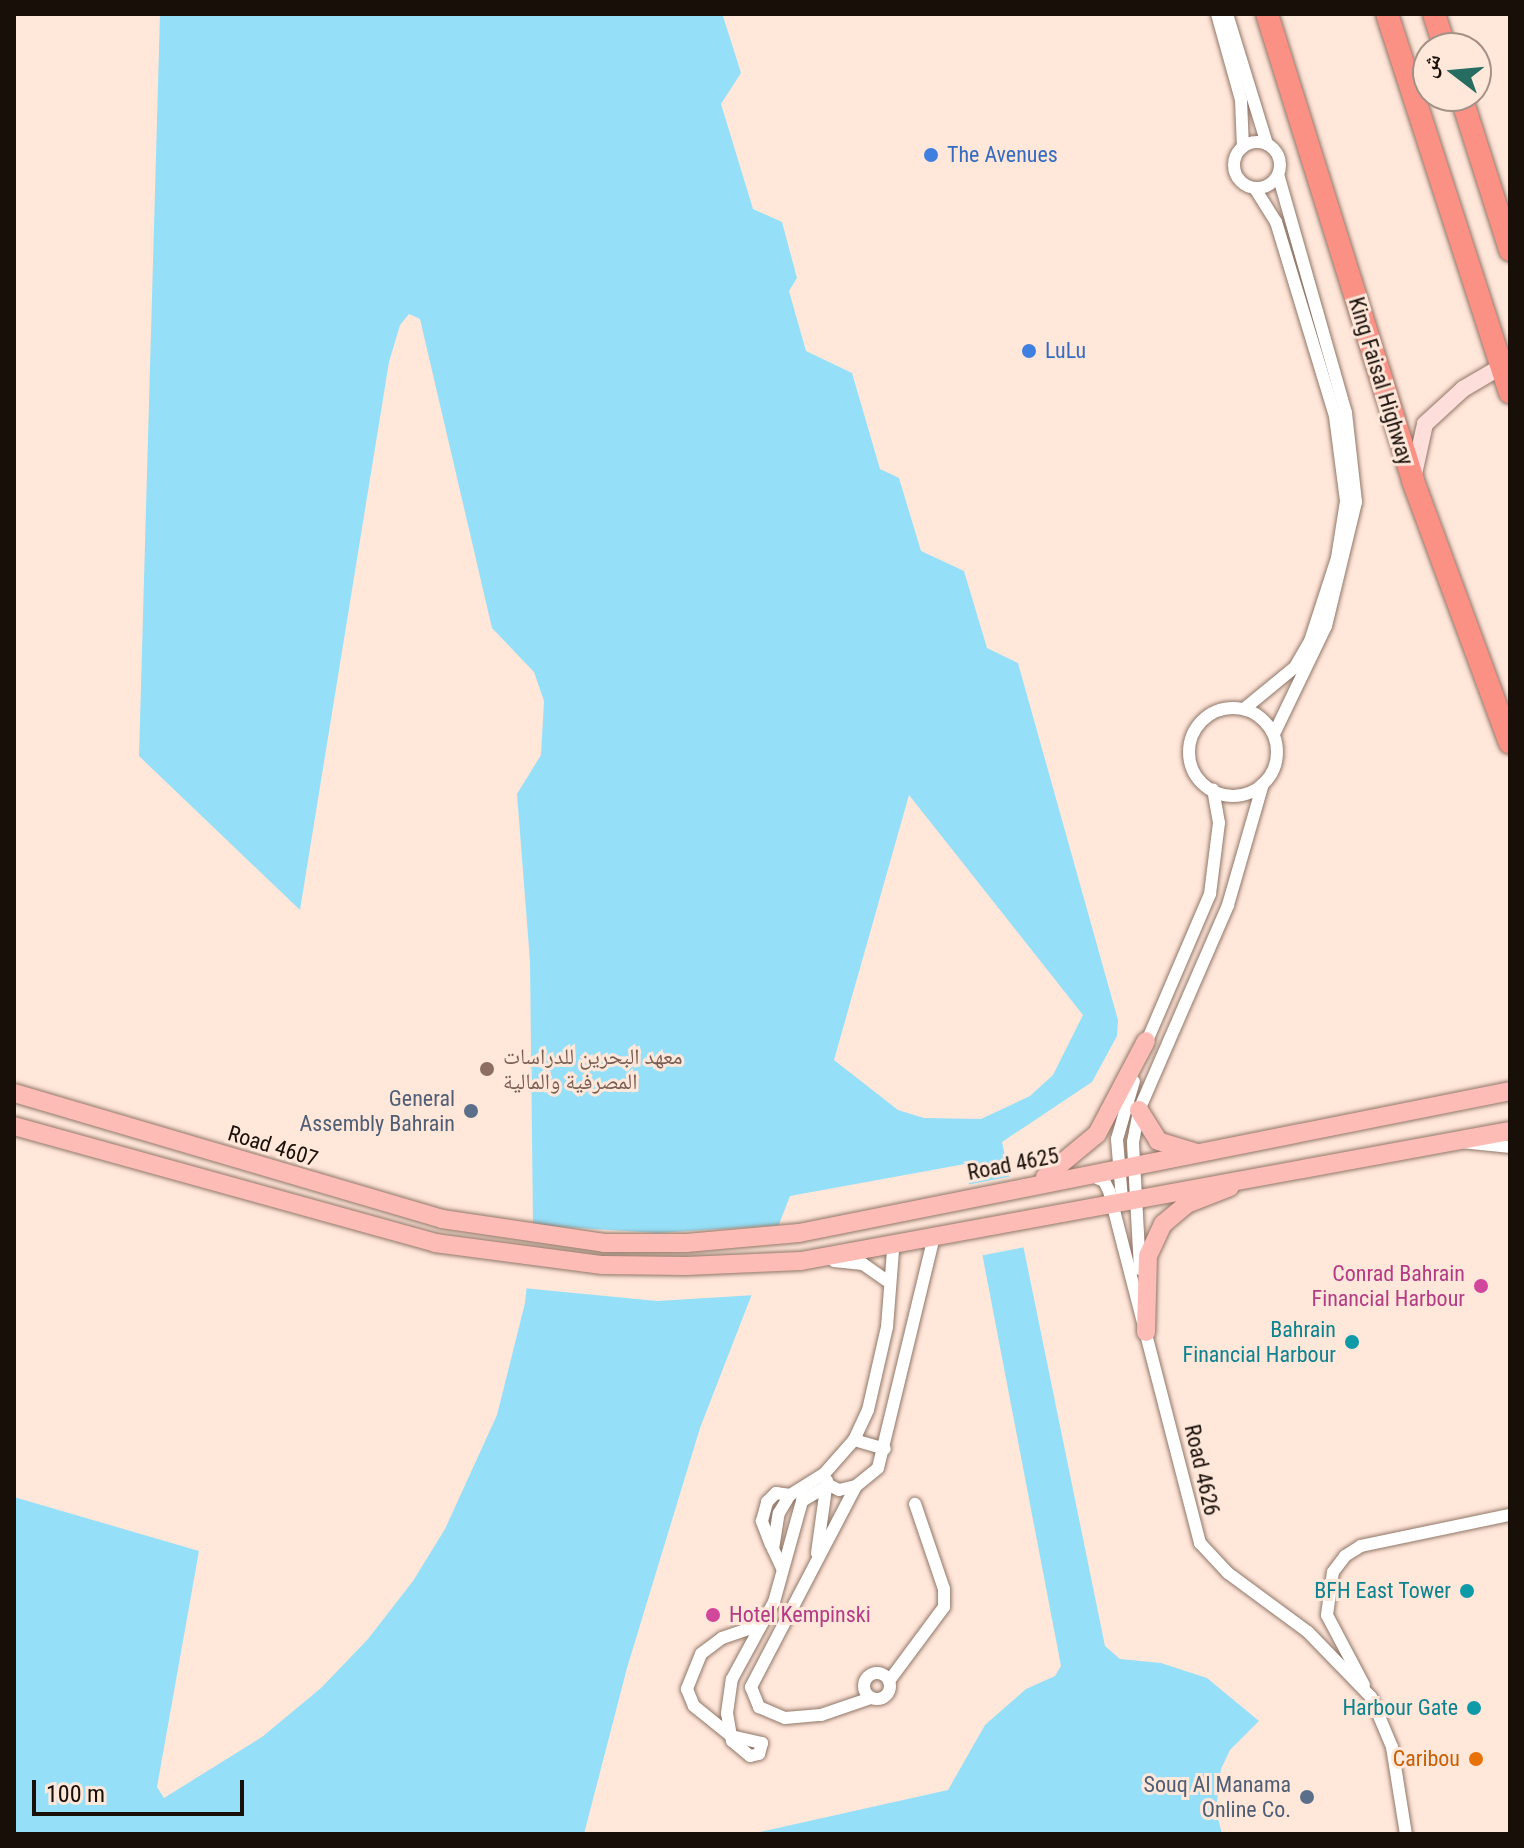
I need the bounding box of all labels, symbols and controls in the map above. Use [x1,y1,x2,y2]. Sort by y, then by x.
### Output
north arrow [1412,32,1492,112]
text: ش [1415,51,1446,80]
place label: The Avenues [947,142,1058,168]
marker: The Avenues [922,146,940,164]
street label: King Faisal Highway [1343,294,1419,468]
place label: LuLu [1045,338,1086,364]
marker: LuLu [1020,342,1038,360]
place label: معهد البحرين للدراسات المصرفية والمالية [503,1043,683,1094]
marker: معهد البحرين للدراسات المصرفية والمالية [478,1060,496,1078]
place label: General Assembly Bahrain [300,1085,455,1136]
marker: General Assembly Bahrain [462,1102,480,1120]
street label: Road 4607 [225,1120,321,1172]
street label: Road 4625 [965,1142,1061,1186]
place label: Conrad Bahrain Financial Harbour [1312,1260,1465,1312]
marker: Conrad Bahrain Financial Harbour [1472,1277,1490,1295]
place label: Bahrain Financial Harbour [1183,1316,1336,1368]
marker: Bahrain Financial Harbour [1343,1333,1361,1351]
street label: Road 4626 [1179,1422,1225,1518]
place label: BFH East Tower [1314,1578,1451,1604]
marker: BFH East Tower [1458,1582,1476,1600]
place label: Hotel Kempinski [729,1602,871,1628]
marker: Hotel Kempinski [704,1606,722,1624]
place label: Harbour Gate [1342,1695,1458,1721]
marker: Harbour Gate [1465,1699,1483,1717]
place label: Caribou [1393,1746,1460,1772]
marker: Caribou [1467,1750,1485,1768]
scale bar [36,1764,248,1814]
place label: Souq Al Manama Online Co. [1144,1771,1291,1822]
text: 100 m [46,1780,105,1808]
marker: Souq Al Manama Online Co. [1298,1788,1316,1806]

